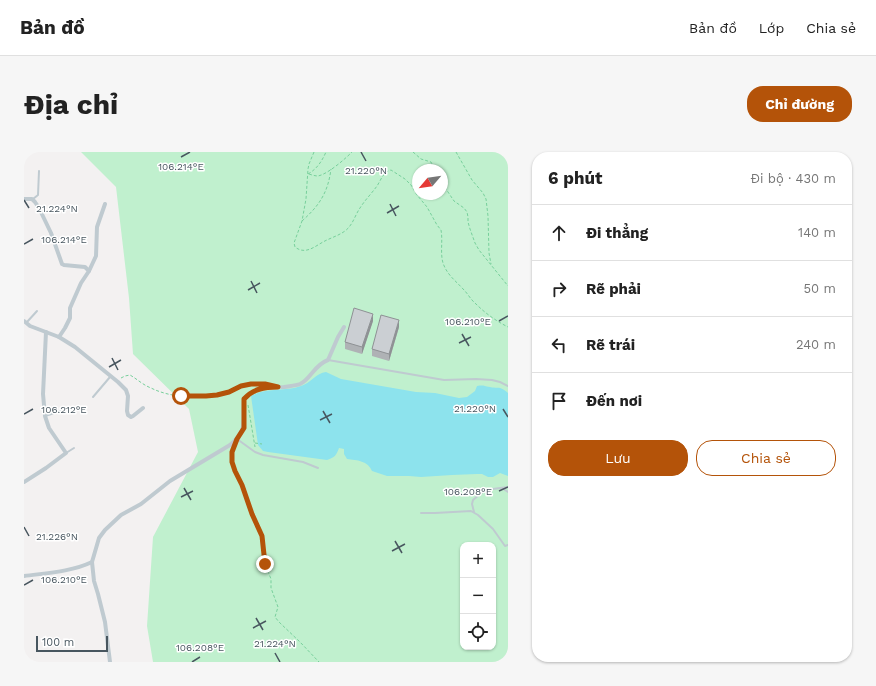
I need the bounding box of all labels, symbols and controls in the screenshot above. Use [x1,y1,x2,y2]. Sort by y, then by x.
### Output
text: Bản đồ [20,16,85,39]
text: Bản đồ [689,20,737,36]
text: Lớp [759,20,784,36]
text: Chia sẻ [806,20,856,36]
button: Chỉ đường [747,86,852,122]
text: Địa chỉ [24,88,118,121]
text: 106.214°E [158,161,204,172]
north arrow [412,164,448,200]
text: 21.220°N [345,165,387,176]
text: 6 phút [548,168,603,188]
text: Đi bộ · 430 m [750,171,836,186]
text: 21.224°N [36,203,78,214]
icon: ahead [548,222,570,244]
text: Đi thẳng [586,224,648,242]
text: 140 m [798,225,836,240]
text: 106.214°E [41,234,87,245]
icon: right [548,278,570,300]
text: Rẽ phải [586,280,641,298]
text: 50 m [804,281,836,296]
text: 106.210°E [445,316,491,327]
icon: left [548,334,570,356]
text: Rẽ trái [586,336,635,354]
text: 240 m [796,337,836,352]
route start [172,387,190,405]
icon: arrive [548,390,570,412]
text: Đến nơi [586,392,642,410]
text: 21.220°N [454,403,496,414]
text: 106.212°E [41,404,87,415]
button: Lưu [548,440,688,476]
button: Chia sẻ [696,440,836,476]
text: 106.208°E [444,486,492,497]
text: 21.226°N [36,531,78,542]
map controls [460,542,496,650]
button: + [460,542,496,578]
route end [256,555,274,573]
text: 106.210°E [41,574,87,585]
button: − [460,578,496,614]
button: locate [460,614,496,650]
scale bar [36,634,108,653]
text: 100 m [42,636,74,649]
text: 21.224°N [254,638,296,649]
text: 106.208°E [176,642,224,653]

